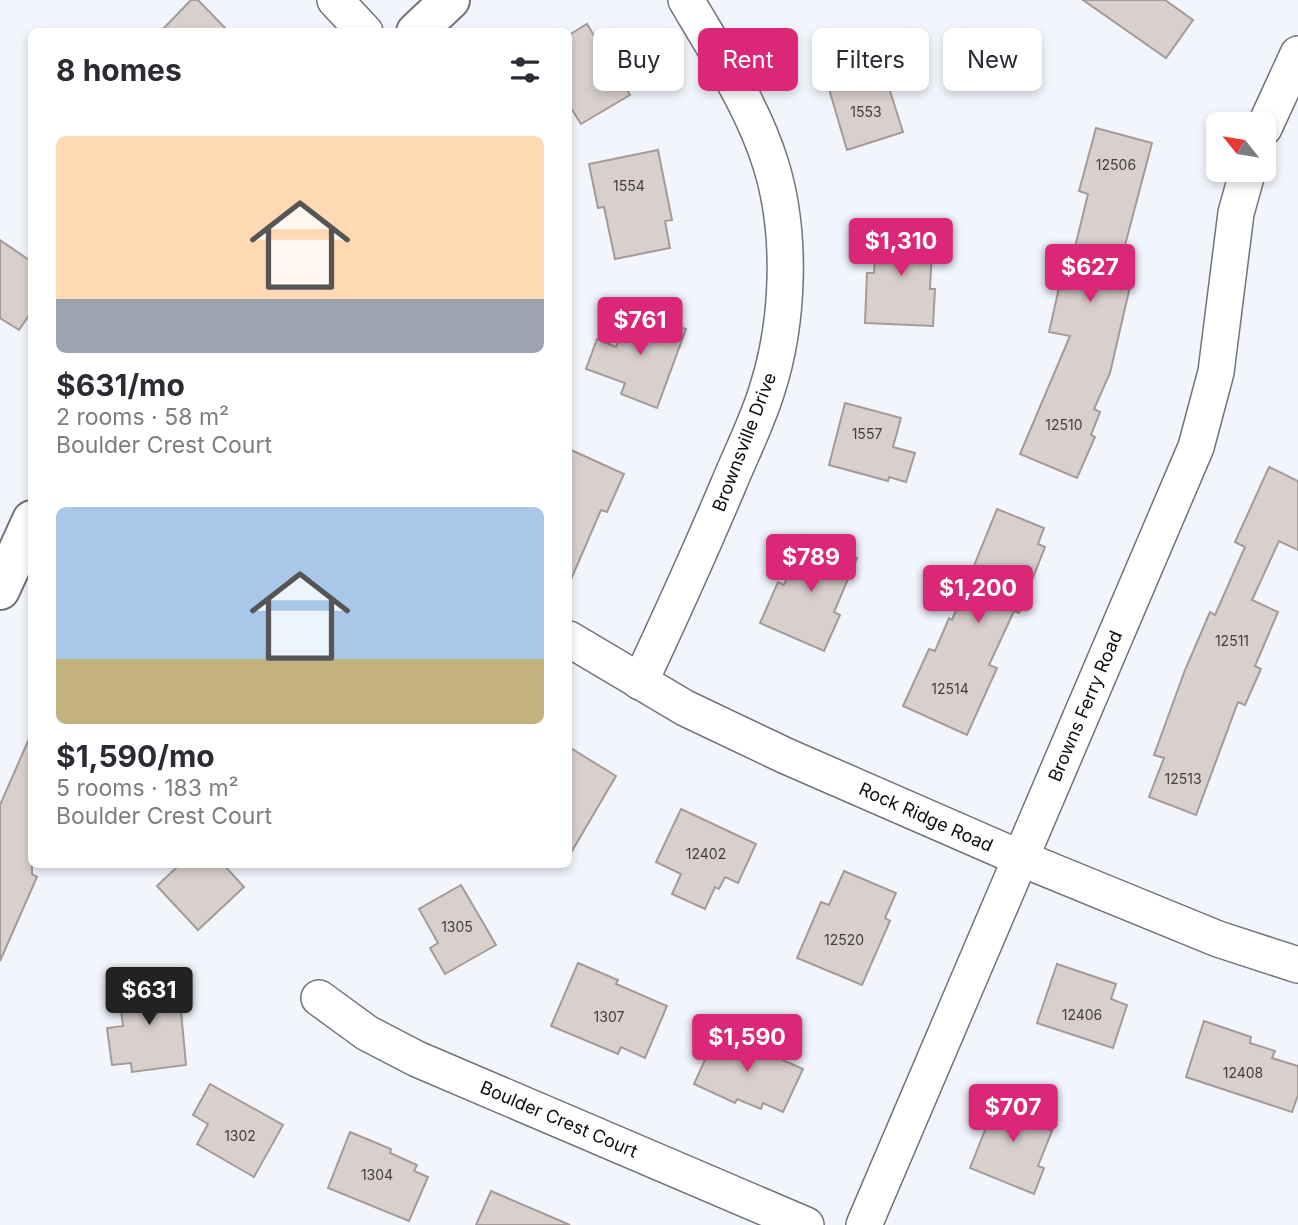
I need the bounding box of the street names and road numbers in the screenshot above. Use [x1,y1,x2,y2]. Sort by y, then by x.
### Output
street label: Brownsville Drive [708,370,780,514]
street label: Browns Ferry Road [1044,627,1126,785]
street label: Rock Ridge Road [856,778,996,856]
street label: Boulder Crest Court [477,1076,641,1162]

